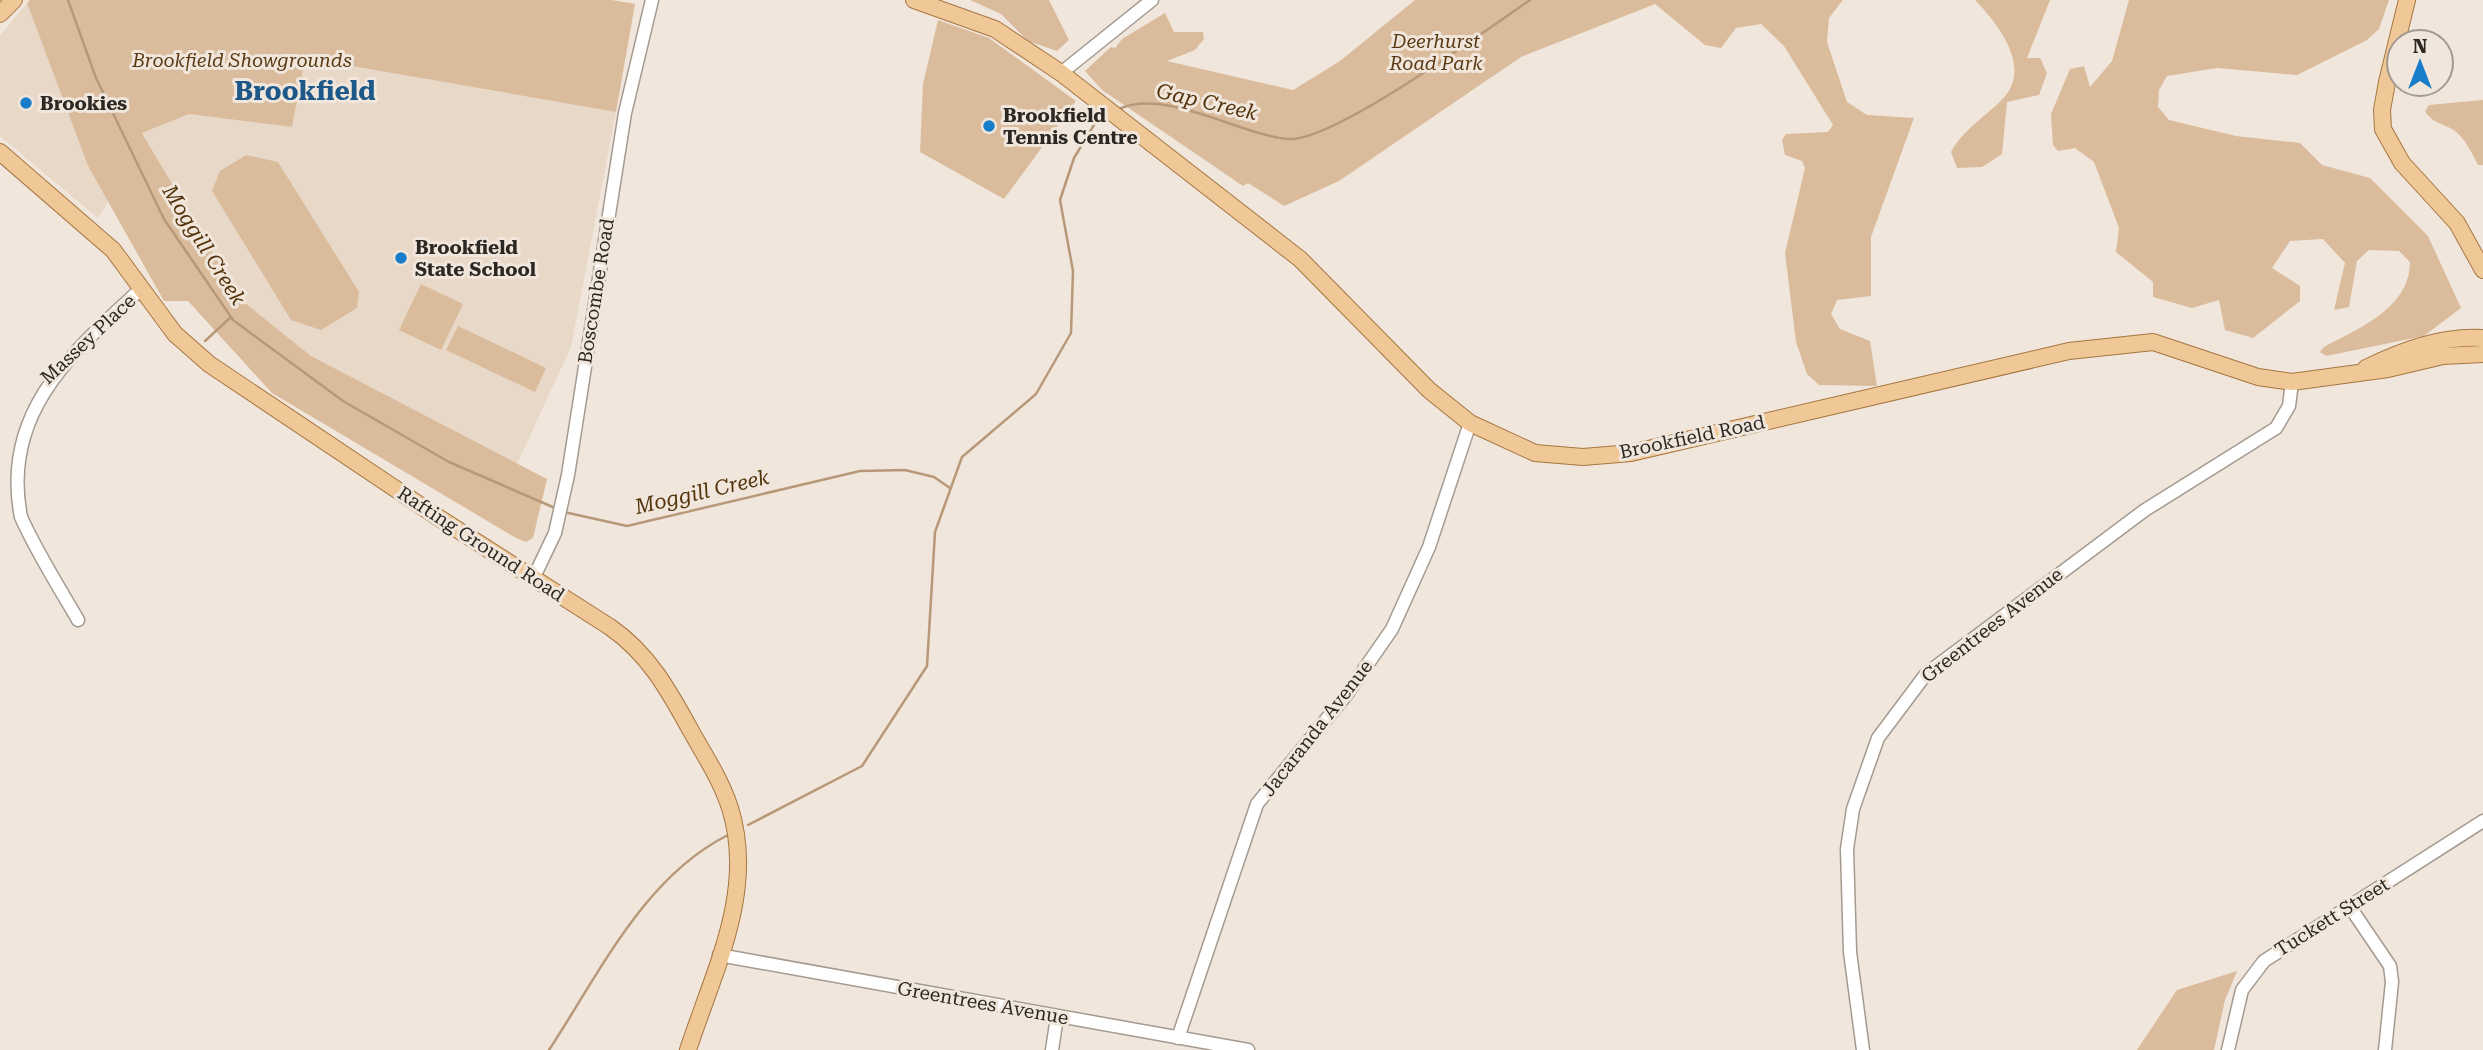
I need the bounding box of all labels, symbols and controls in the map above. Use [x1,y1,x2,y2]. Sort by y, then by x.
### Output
north arrow [2385,28,2455,98]
park label: Deerhurst Road Park [1388,30,1483,75]
text: N [2413,35,2428,58]
park label: Brookfield Showgrounds [131,49,352,72]
district label: Brookfield [235,76,376,106]
water label: Gap Creek [1154,79,1261,125]
place label: Brookies [40,92,127,115]
marker: Brookies [18,95,34,111]
place label: Brookfield Tennis Centre [1003,104,1138,149]
marker: Brookfield Tennis Centre [981,118,997,134]
water label: Moggill Creek [157,180,251,310]
street label: Boscombe Road [573,217,619,365]
place label: Brookfield State School [415,236,536,281]
marker: Brookfield State School [393,250,409,266]
street label: Massey Place [36,289,140,389]
street label: Brookfield Road [1617,410,1767,464]
water label: Moggill Creek [631,465,772,519]
street label: Rafting Ground Road [393,482,569,606]
street label: Greentrees Avenue [1917,563,2067,687]
street label: Jacaranda Avenue [1257,655,1377,801]
street label: Tuckett Street [2271,873,2393,961]
street label: Greentrees Avenue [896,977,1070,1029]

